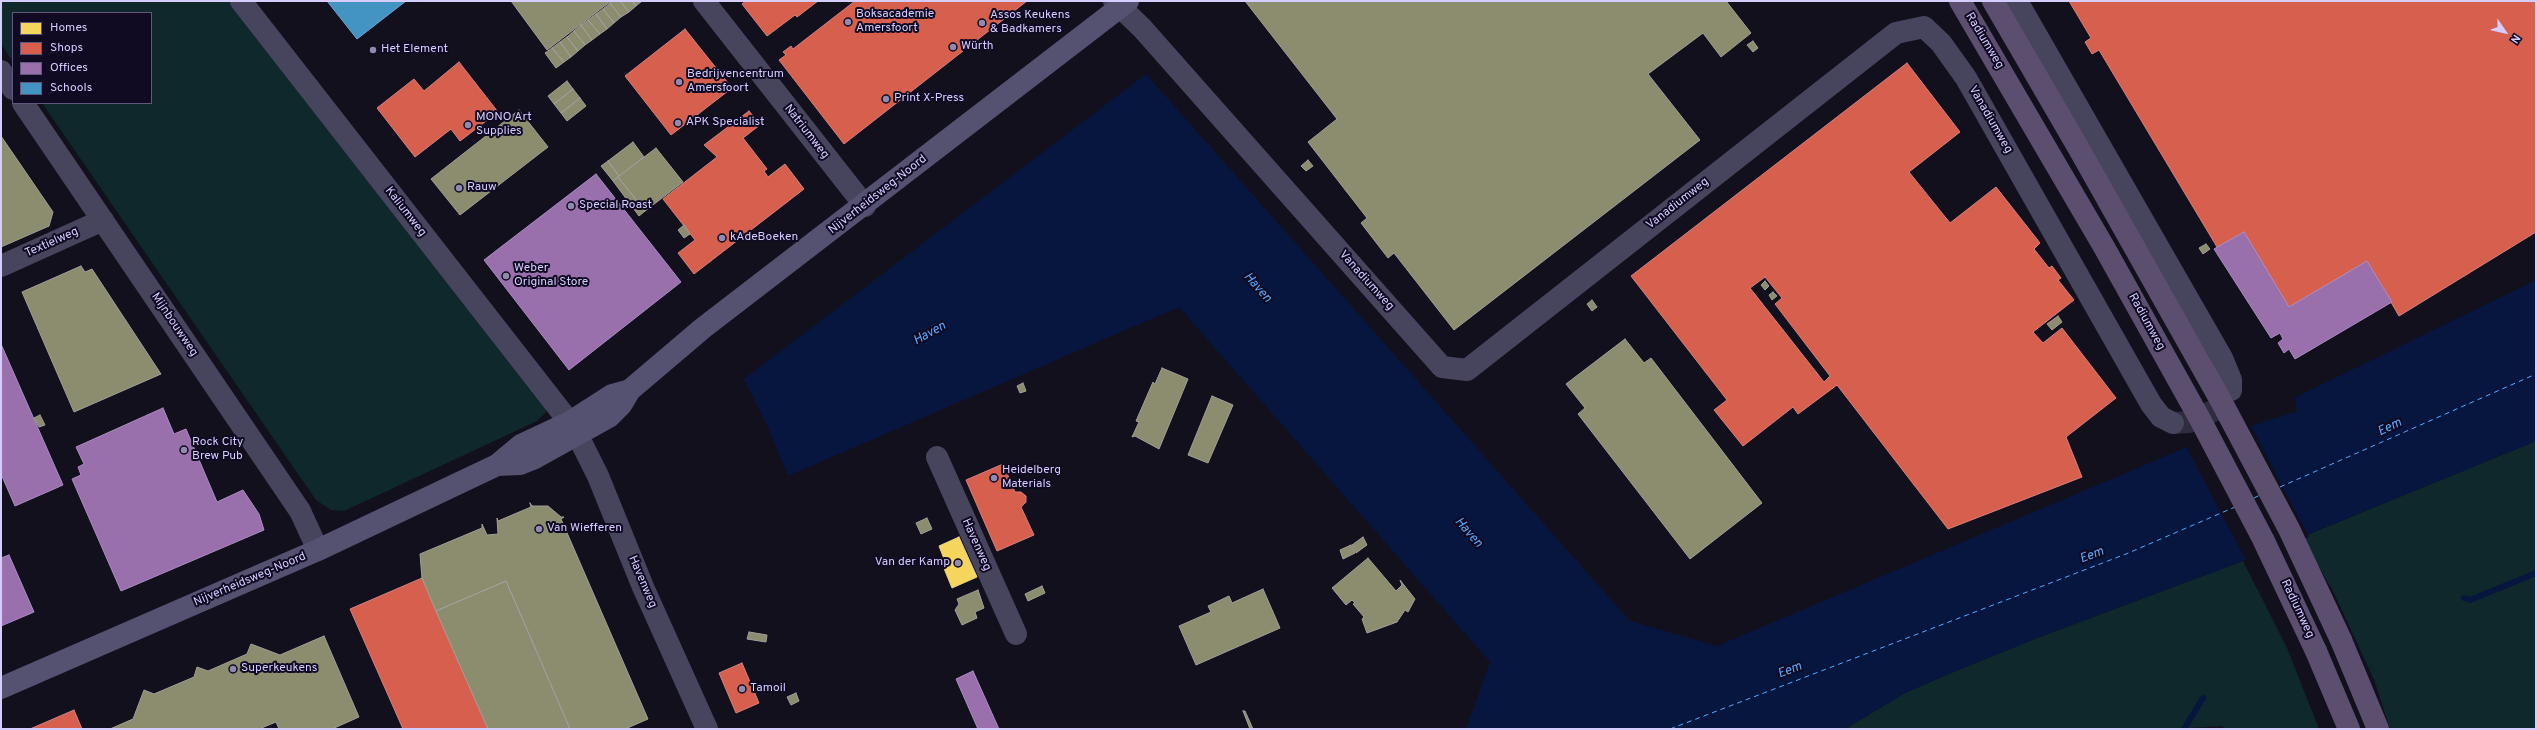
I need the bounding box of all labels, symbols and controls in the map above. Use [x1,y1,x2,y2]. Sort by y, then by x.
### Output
place label: Boksacademie Amersfoort [856,8,934,36]
place label: Assos Keukens & Badkamers [990,9,1070,37]
street label: Radiumweg [1962,10,2006,72]
legend [12,12,152,104]
north arrow [2485,12,2525,52]
marker: Boksacademie Amersfoort [843,17,853,27]
marker: Assos Keukens & Badkamers [977,18,987,28]
text: Homes [50,20,87,36]
text: N [2507,32,2523,46]
text: Shops [50,40,83,56]
place label: Würth [961,40,994,54]
marker: Würth [948,42,958,52]
place label: Het Element [381,43,448,57]
marker: Het Element [368,45,378,55]
text: Offices [50,60,88,76]
place label: Bedrijvencentrum Amersfoort [687,68,784,96]
marker: Bedrijvencentrum Amersfoort [674,77,684,87]
text: Schools [50,80,92,96]
street label: Vanadiumweg [1965,84,2015,156]
place label: Print X-Press [894,92,964,106]
marker: Print X-Press [881,94,891,104]
street label: Natriumweg [780,102,832,162]
place label: MONO Art Supplies [476,111,532,139]
place label: APK Specialist [686,116,765,130]
marker: APK Specialist [673,118,683,128]
marker: MONO Art Supplies [463,120,473,130]
street label: Nijverheidsweg-Noord [826,152,930,238]
street label: Vanadiumweg [1644,175,1712,233]
place label: Rauw [467,181,497,195]
marker: Rauw [454,183,464,193]
street label: Kaliumweg [381,184,429,240]
place label: Special Roast [579,199,652,213]
marker: Special Roast [566,201,576,211]
street label: Textielweg [23,225,81,261]
place label: kAdeBoeken [730,231,798,245]
marker: kAdeBoeken [717,233,727,243]
street label: Vanadiumweg [1335,248,1397,314]
place label: Weber Original Store [514,262,588,290]
water label: Haven [1240,270,1274,306]
marker: Weber Original Store [501,271,511,281]
street label: Mijnbouwweg [147,290,201,360]
street label: Radiumweg [2124,291,2168,353]
water label: Haven [911,319,949,349]
water label: Eem [2375,416,2405,440]
place label: Rock City Brew Pub [192,436,243,464]
marker: Rock City Brew Pub [179,445,189,455]
place label: Heidelberg Materials [1002,464,1061,492]
marker: Heidelberg Materials [989,473,999,483]
water label: Haven [1451,515,1485,551]
street label: Havenweg [958,517,994,573]
place label: Van Wiefferen [547,522,622,536]
marker: Van Wiefferen [534,524,544,534]
water label: Eem [2078,544,2106,568]
street label: Nijverheidsweg-Noord [192,550,308,610]
street label: Havenweg [625,554,659,610]
place label: Van der Kamp [875,556,950,570]
marker: Van der Kamp [953,558,963,568]
street label: Radiumweg [2277,577,2317,641]
water label: Eem [1776,659,1804,683]
place label: Superkeukens [241,662,317,676]
marker: Superkeukens [228,664,238,674]
place label: Tamoil [750,682,786,696]
marker: Tamoil [737,684,747,694]

